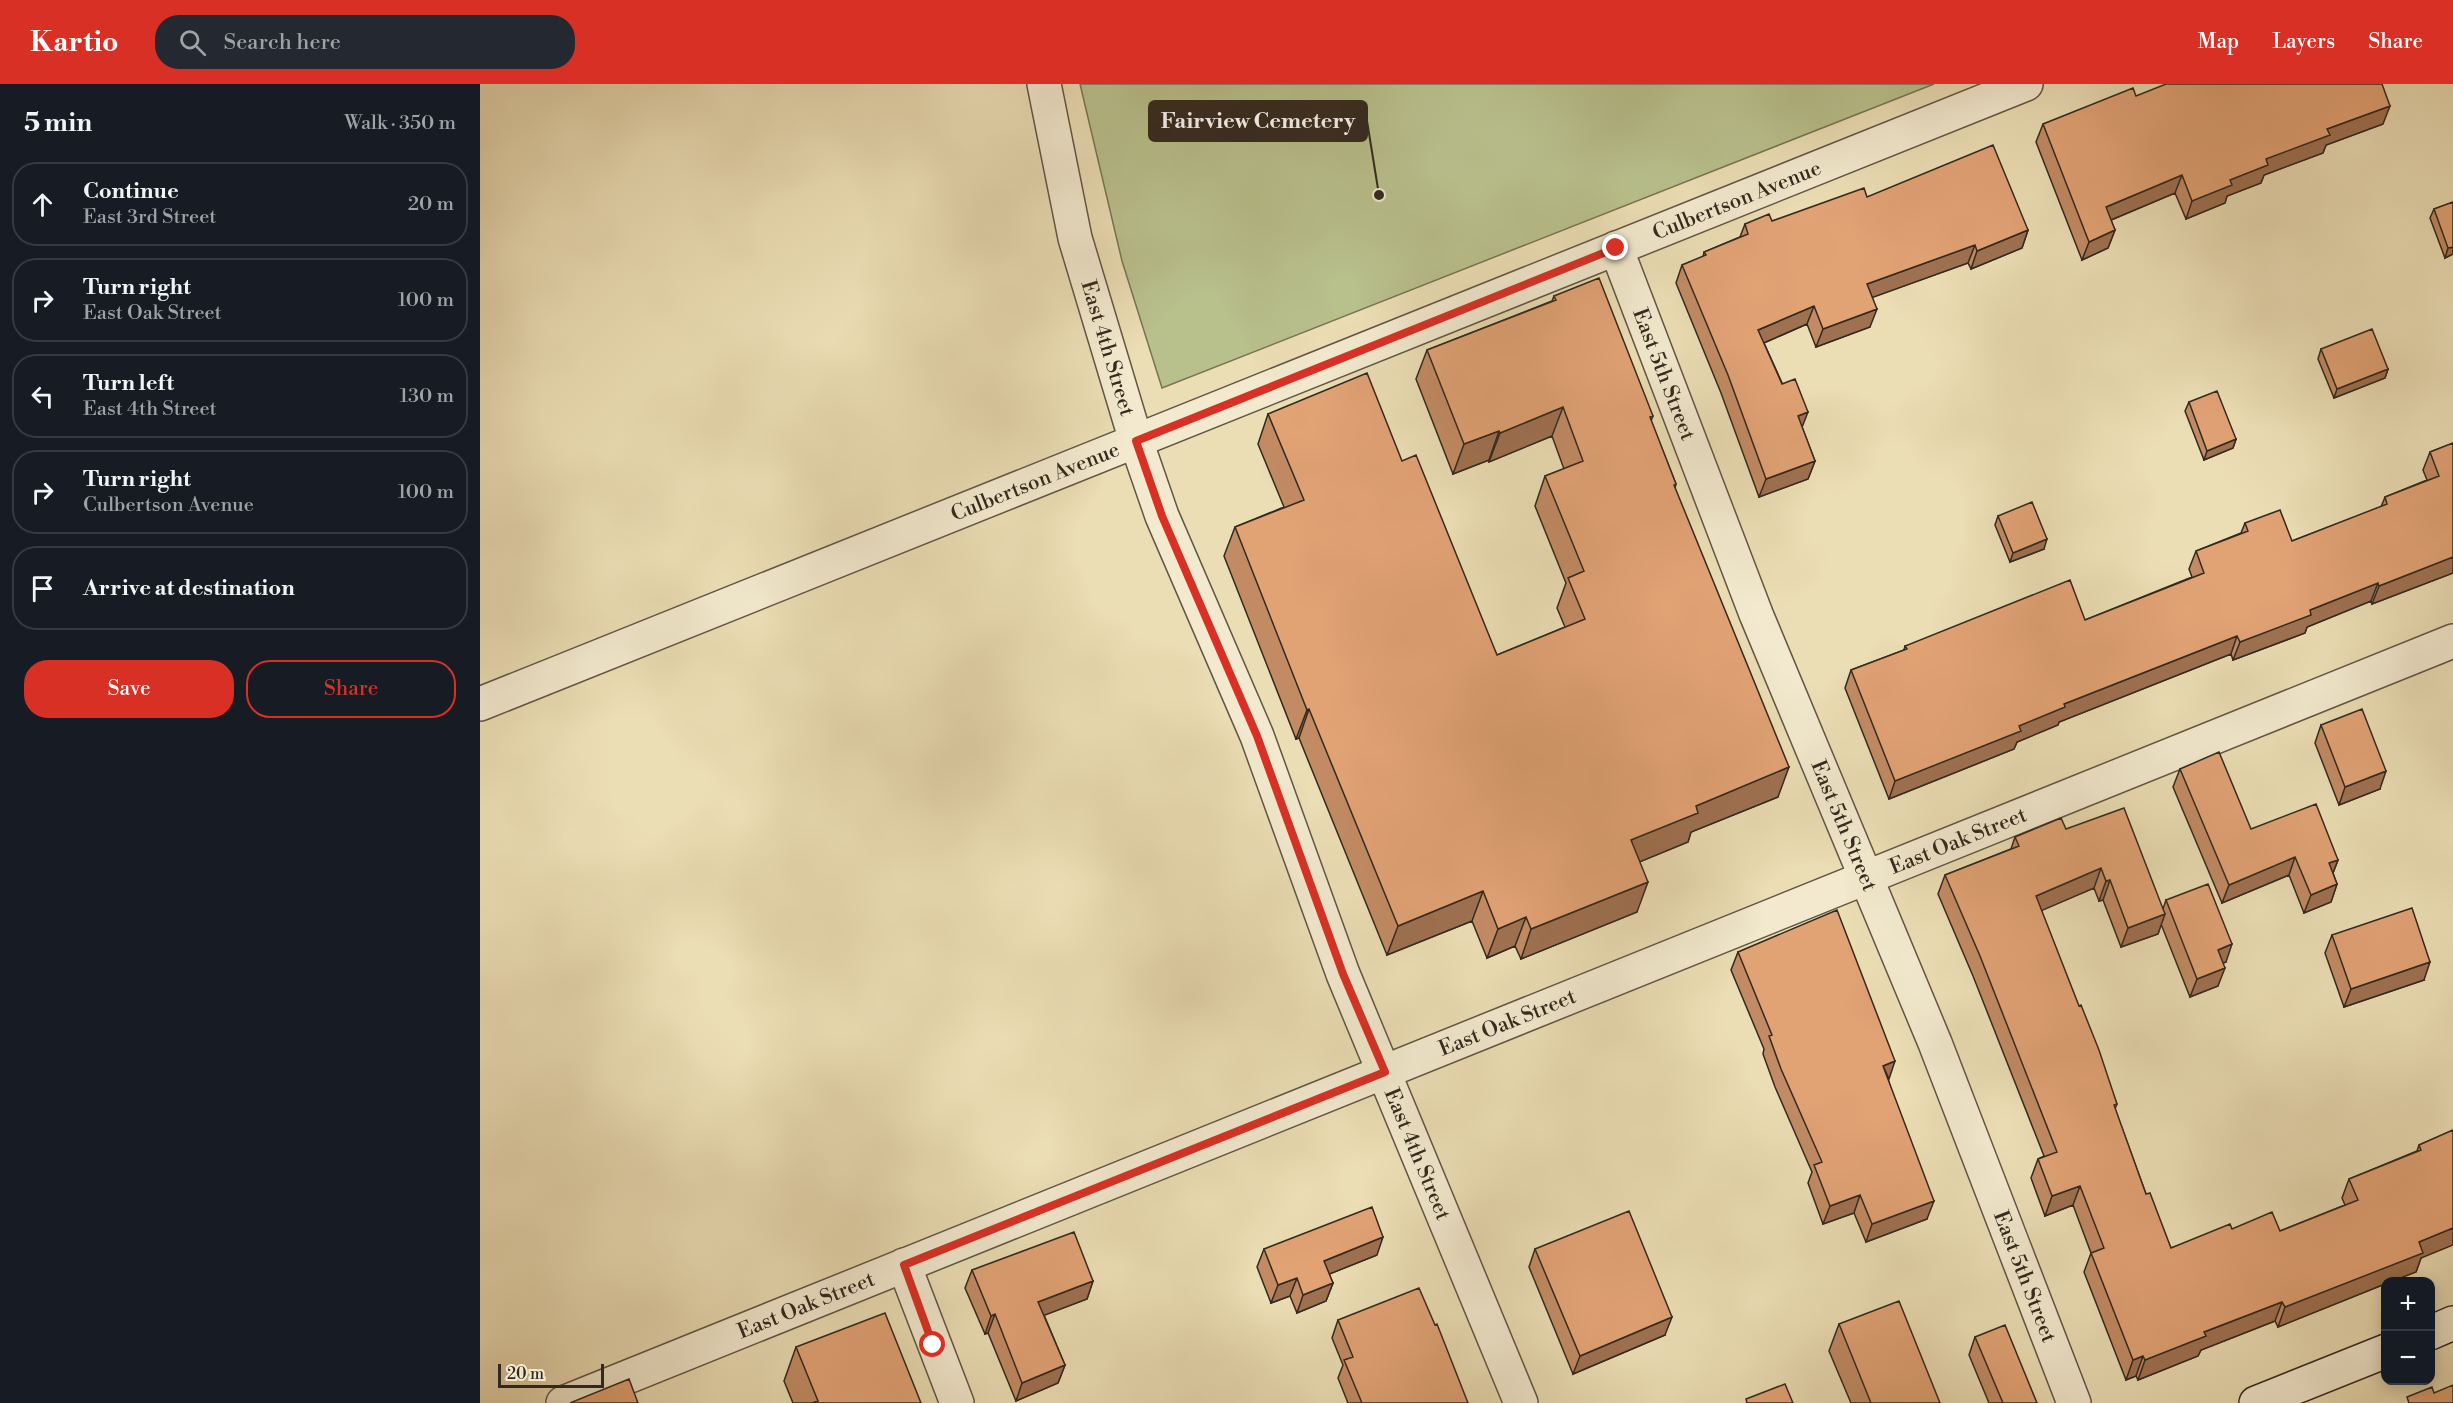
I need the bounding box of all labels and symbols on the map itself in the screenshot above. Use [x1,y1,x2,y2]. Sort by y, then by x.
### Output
callout: Fairview Cemetery [1149,101,1367,141]
text: Fairview Cemetery [1161,108,1356,135]
street label: Culbertson Avenue [1649,155,1825,246]
route end [1602,234,1628,260]
street label: East 4th Street [1074,277,1140,420]
street label: East 5th Street [1626,305,1701,445]
street label: Culbertson Avenue [947,437,1124,528]
street label: East 5th Street [1804,756,1882,896]
street label: East Oak Street [1886,802,2031,881]
street label: East Oak Street [1435,984,1580,1063]
street label: East 4th Street [1378,1085,1456,1225]
street label: East 5th Street [1987,1207,2062,1347]
street label: East Oak Street [734,1266,879,1345]
route start [919,1331,945,1357]
scale bar [498,1361,604,1388]

